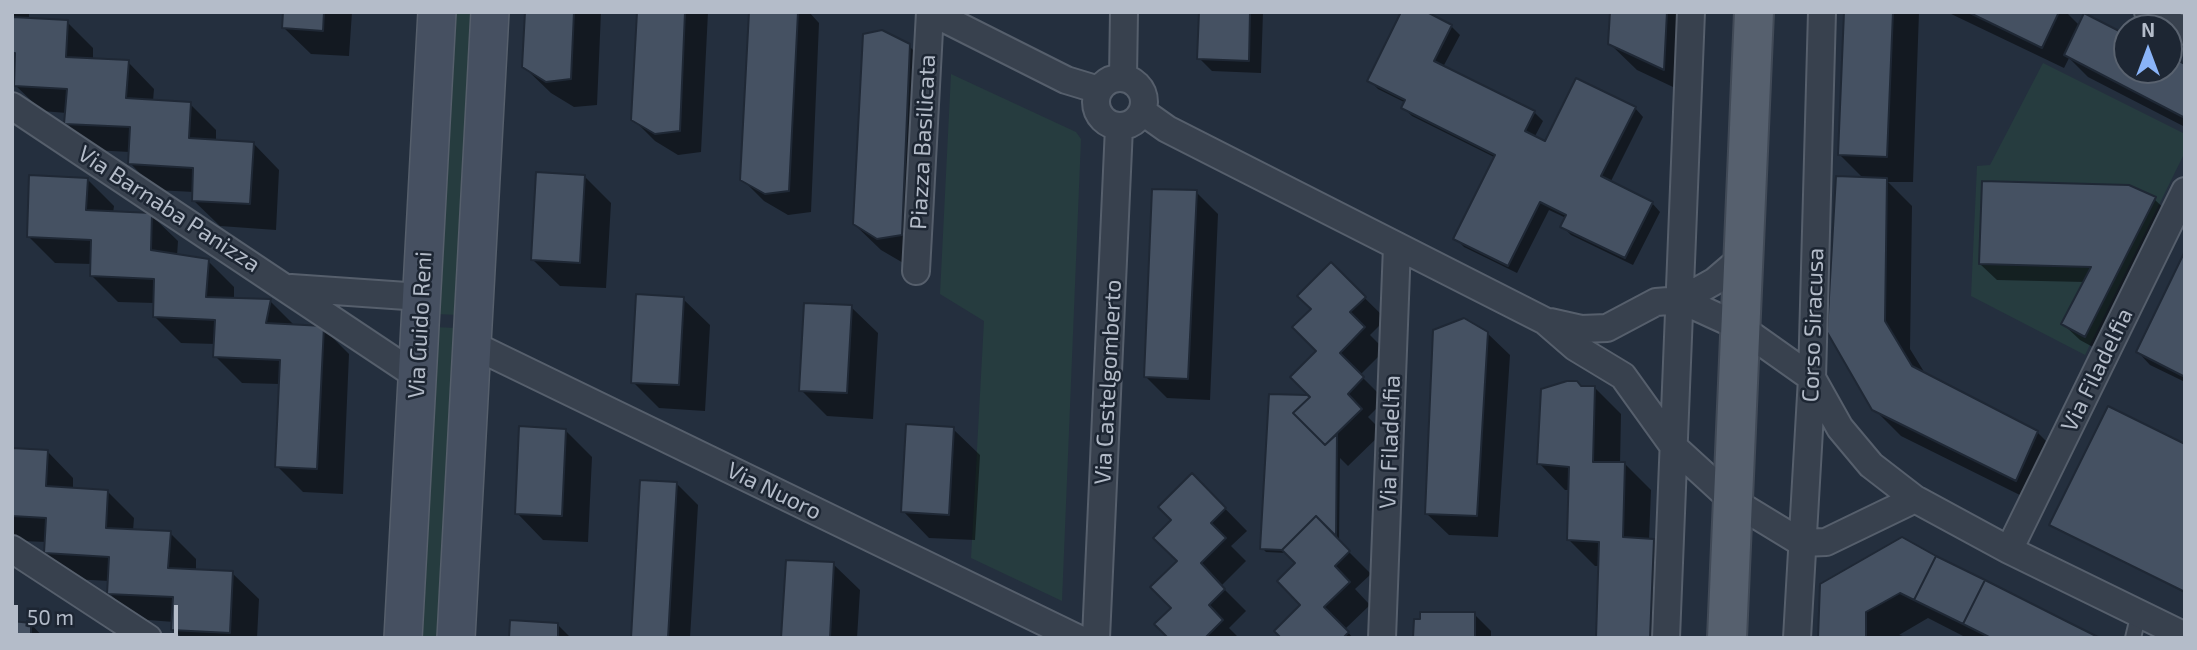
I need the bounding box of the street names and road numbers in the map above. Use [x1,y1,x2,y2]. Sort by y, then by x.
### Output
street label: Piazza Basilicata [905,54,941,230]
street label: Via Barnaba Panizza [73,140,265,278]
street label: Corso Siracusa [1797,247,1829,403]
street label: Via Guido Reni [402,251,438,399]
street label: Via Castelgomberto [1089,279,1127,485]
street label: Via Filadelfia [2055,304,2139,436]
street label: Via Filadelfia [1374,375,1406,509]
street label: Via Nuoro [722,456,826,526]

